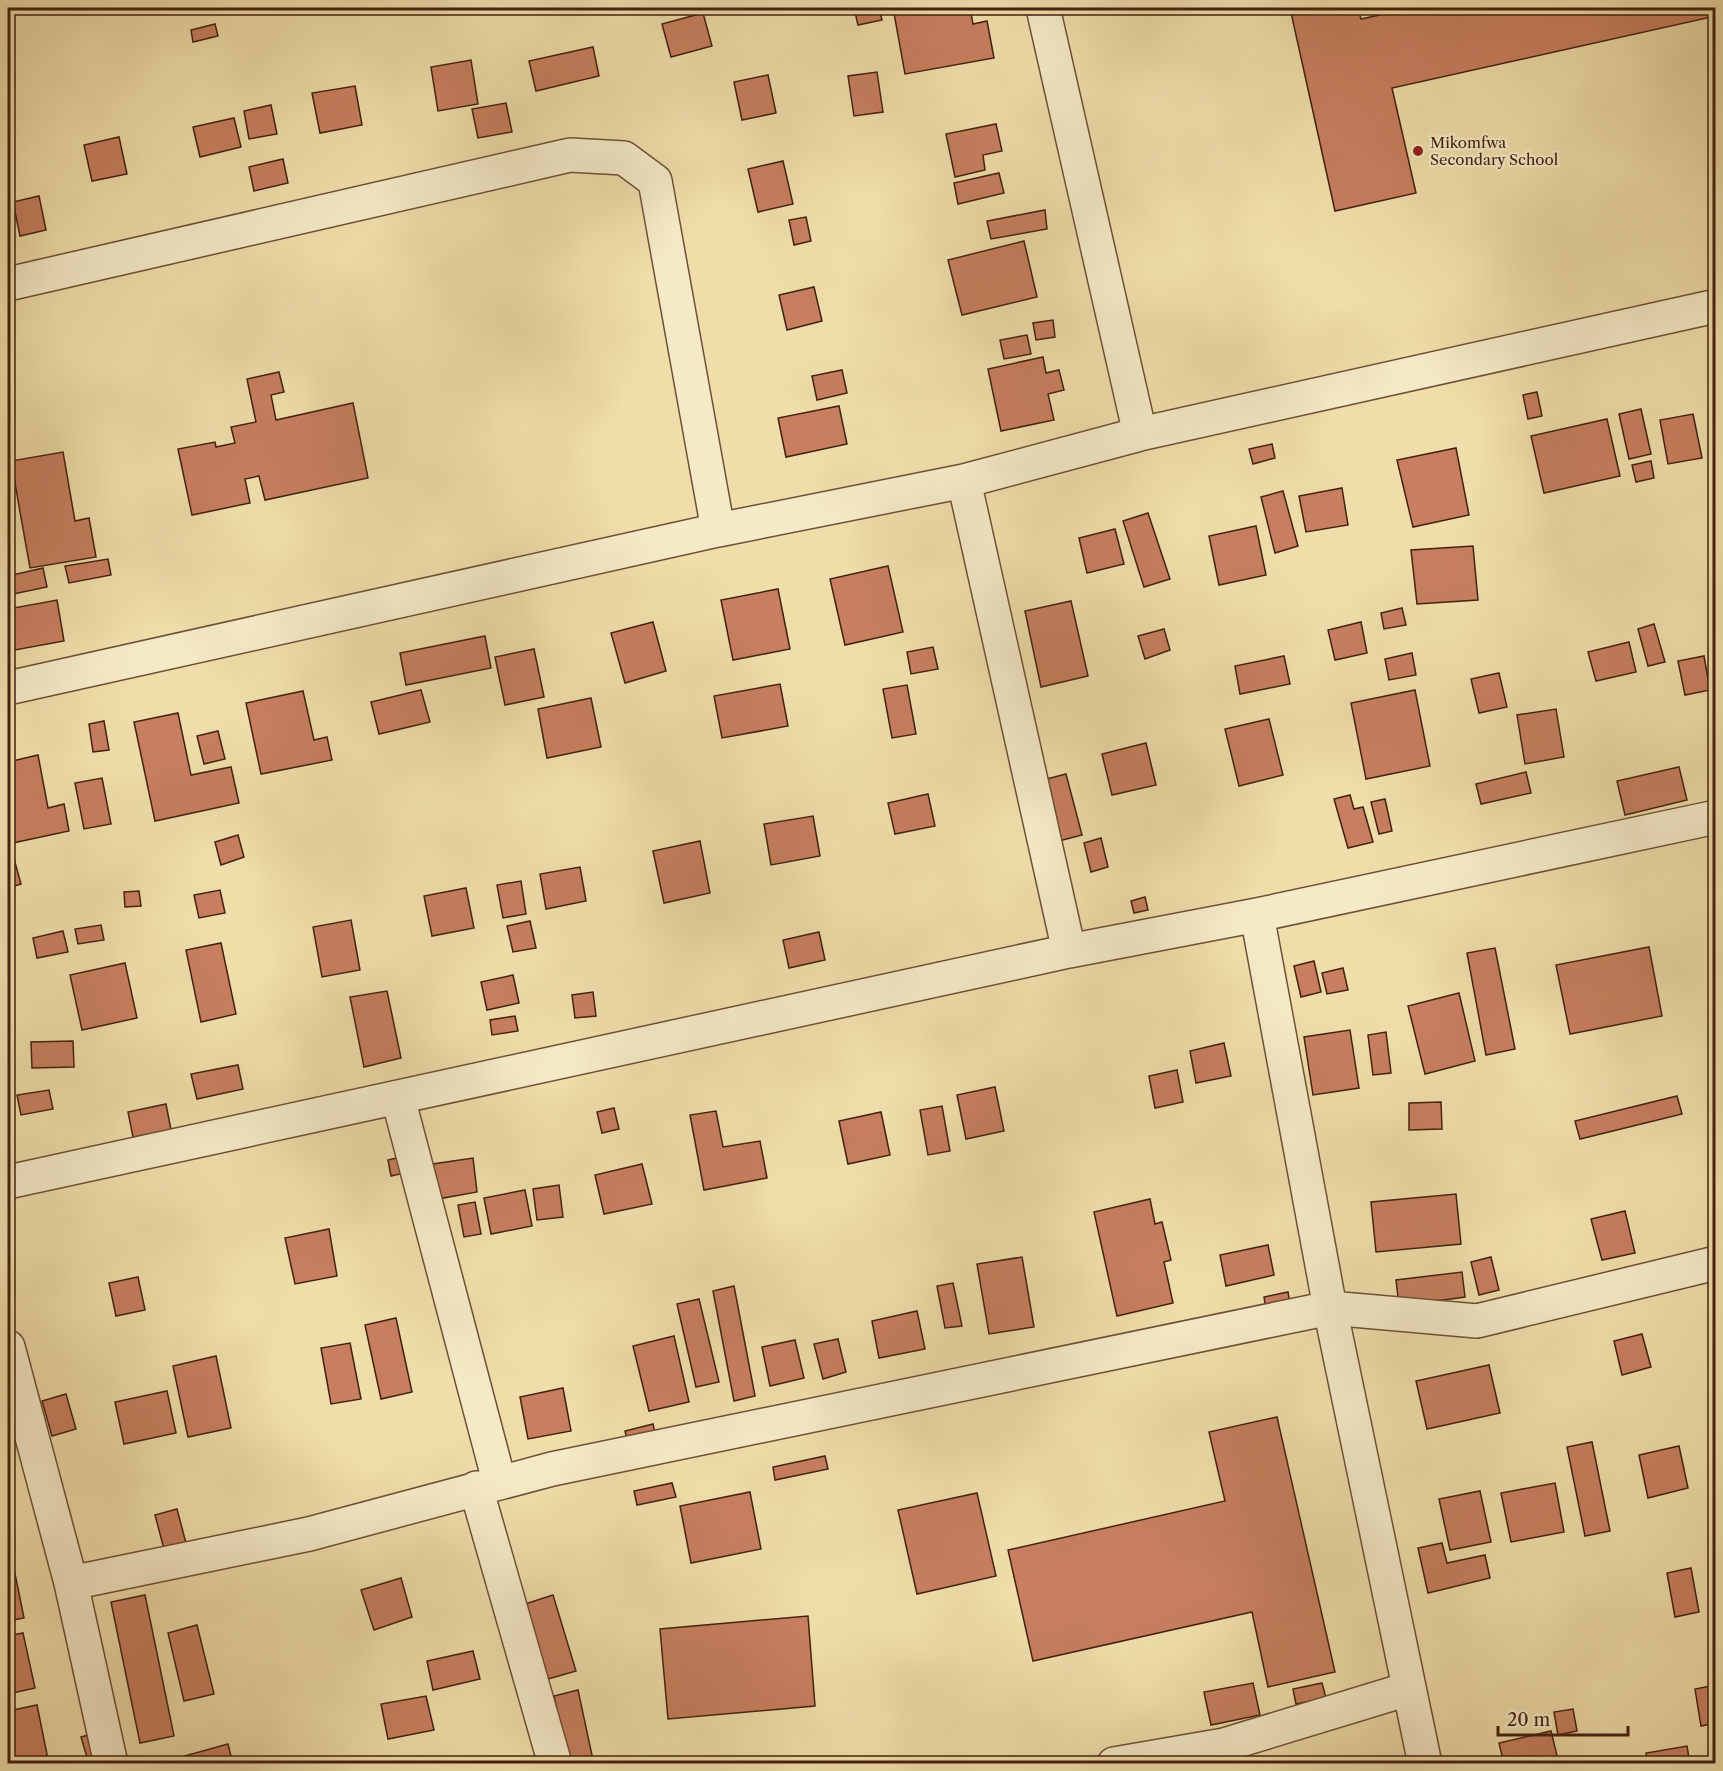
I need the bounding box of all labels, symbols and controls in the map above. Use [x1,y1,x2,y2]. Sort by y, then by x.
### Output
place label: Mikomfwa Secondary School [1430,133,1559,169]
marker: Mikomfwa Secondary School [1411,144,1425,158]
scale bar [1498,1699,1628,1737]
text: 20 m [1507,1709,1551,1731]

